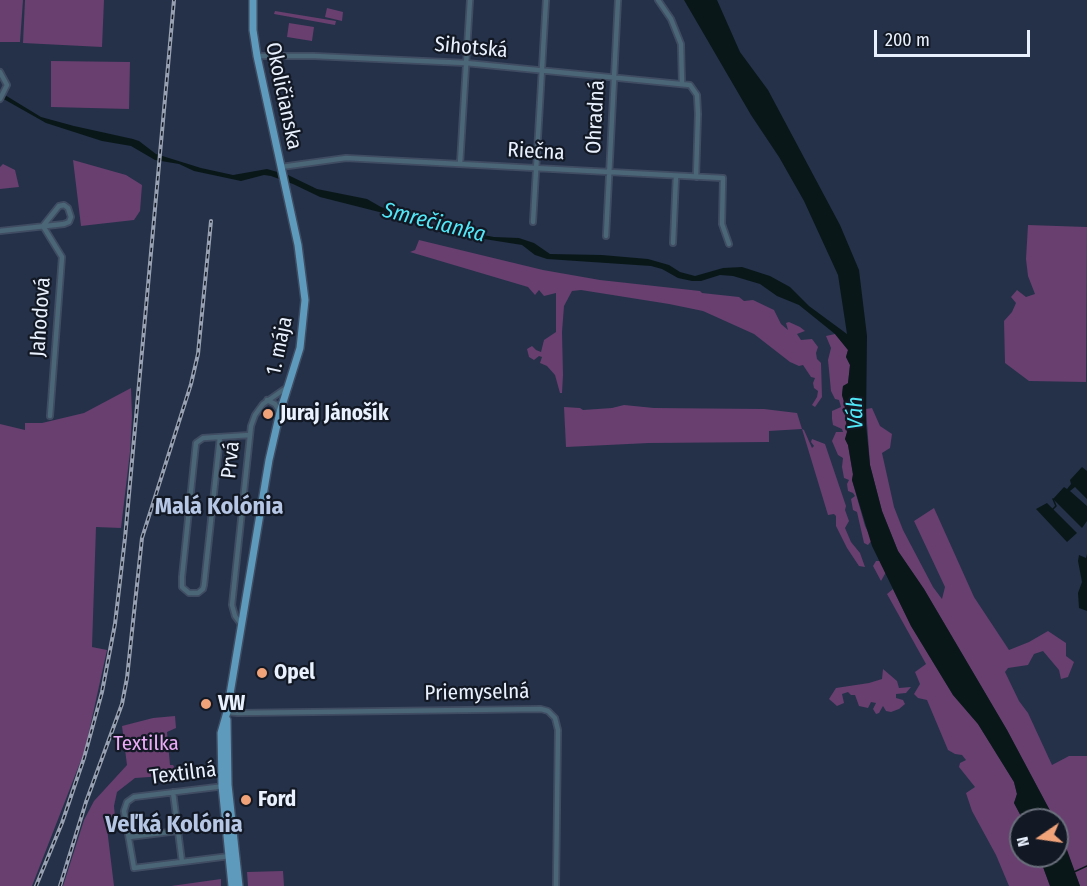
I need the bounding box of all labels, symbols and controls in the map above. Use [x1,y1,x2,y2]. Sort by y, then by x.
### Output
scale bar [877,18,1033,56]
text: 200 m [885,29,930,51]
street label: Sihotská [433,32,509,64]
street label: Okoličianska [259,40,307,152]
street label: Ohradná [581,79,611,155]
street label: Riečna [507,138,565,166]
water label: Smrečianka [380,197,488,249]
street label: Jahodová [26,276,56,358]
street label: 1. mája [262,314,298,378]
water label: Váh [843,396,869,430]
place label: Juraj Jánošík [280,401,389,427]
marker: Juraj Jánošík [261,407,275,421]
street label: Prvá [217,440,245,480]
district label: Malá Kolónia [155,493,283,521]
place label: Opel [274,660,315,686]
marker: Opel [255,666,269,680]
street label: Priemyselná [424,679,530,707]
place label: VW [218,691,245,717]
marker: VW [199,697,213,711]
park label: Textilka [113,731,179,757]
street label: Textilná [148,757,218,791]
place label: Ford [258,787,296,813]
marker: Ford [239,793,253,807]
north arrow [1009,808,1069,868]
district label: Veľká Kolónia [105,811,243,839]
text: N [1013,835,1033,849]

